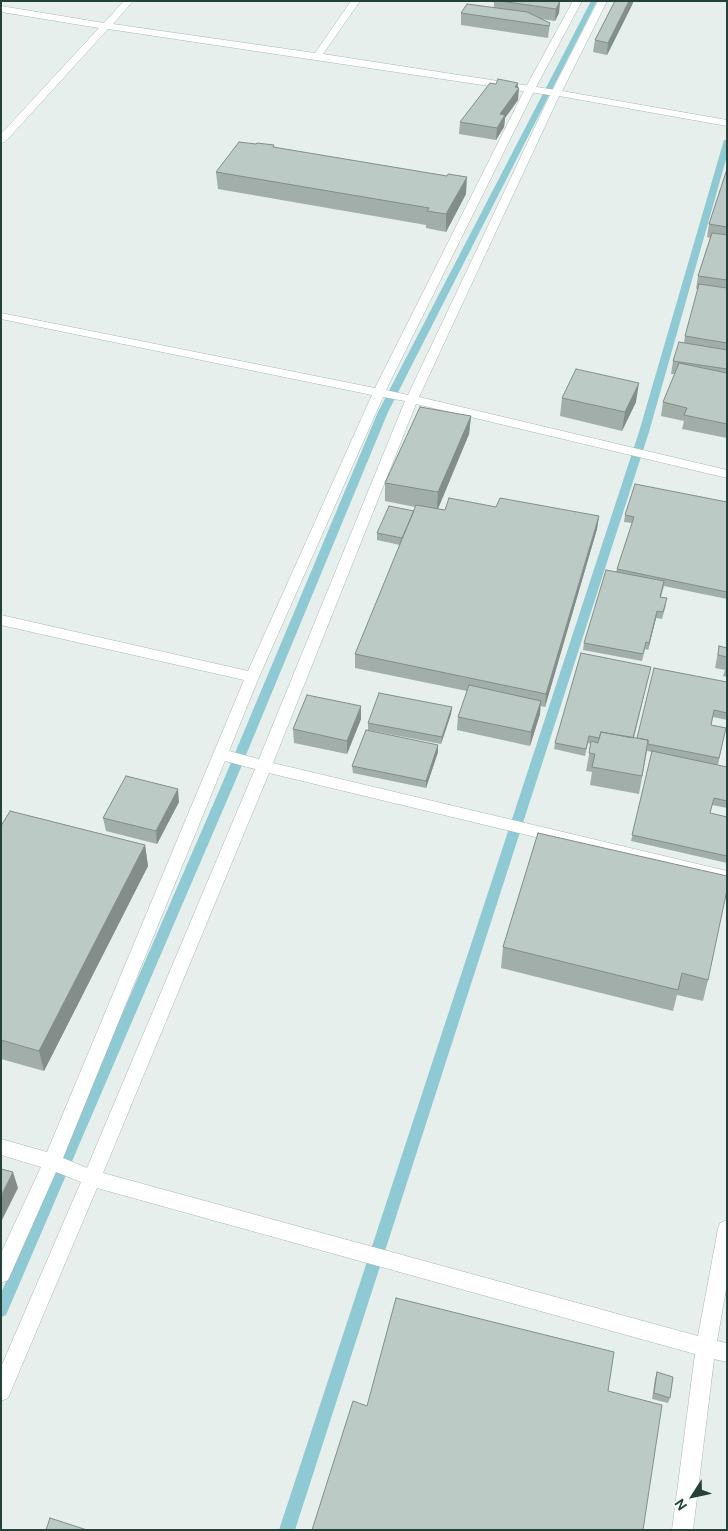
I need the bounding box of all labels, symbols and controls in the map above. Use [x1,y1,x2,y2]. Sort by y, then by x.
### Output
north arrow [668,1471,718,1521]
text: N [670,1495,691,1514]

